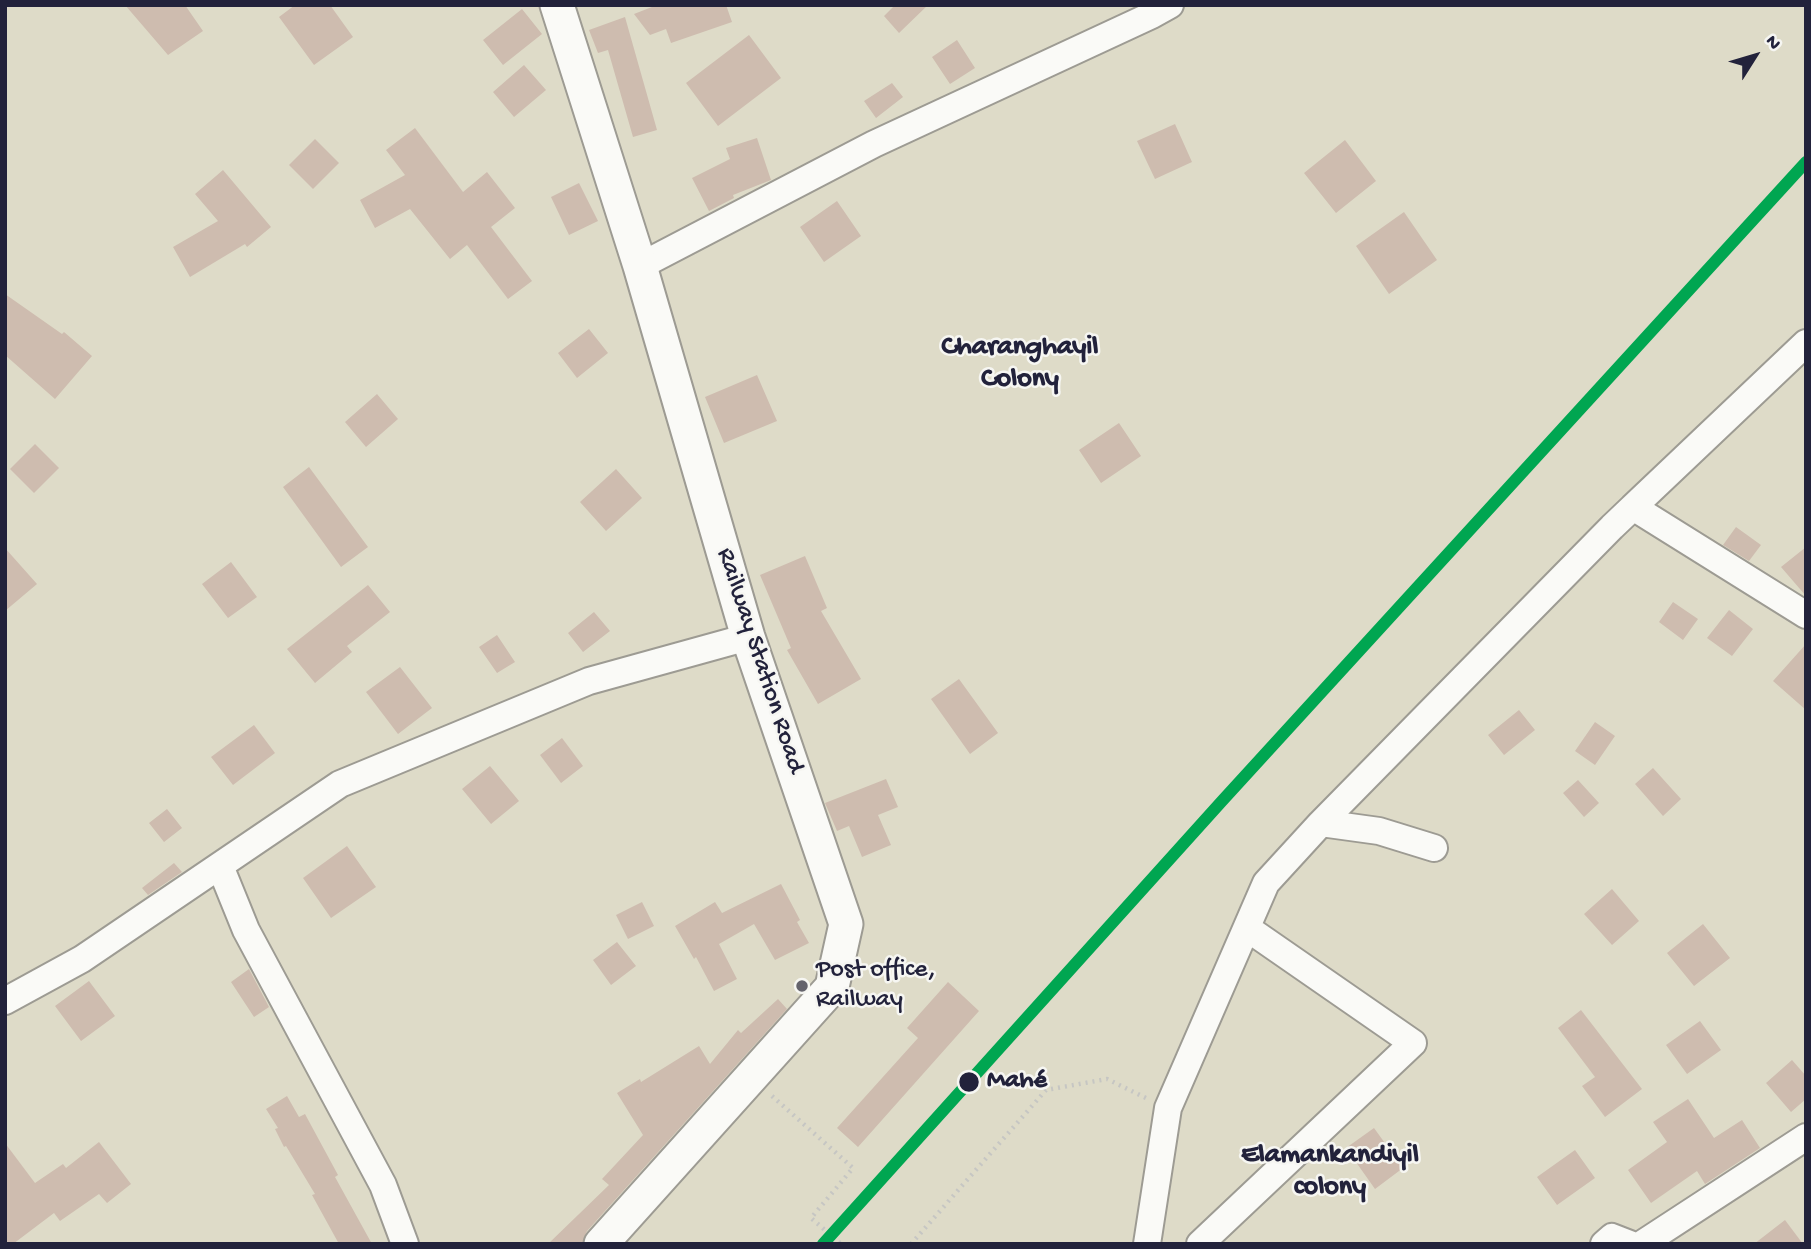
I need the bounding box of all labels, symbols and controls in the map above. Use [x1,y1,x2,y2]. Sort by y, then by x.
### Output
north arrow [1720,21,1790,91]
text: N [1759,31,1785,55]
district label: Charanghayil Colony [941,332,1099,398]
street label: Railway Station Road [708,544,810,778]
place label: Post office, Railway [816,955,936,1016]
marker: Post office, Railway [794,978,810,994]
place label: Mahé [987,1066,1047,1098]
marker: Mahé [957,1070,981,1094]
district label: Elamankandiyil colony [1241,1140,1419,1206]

